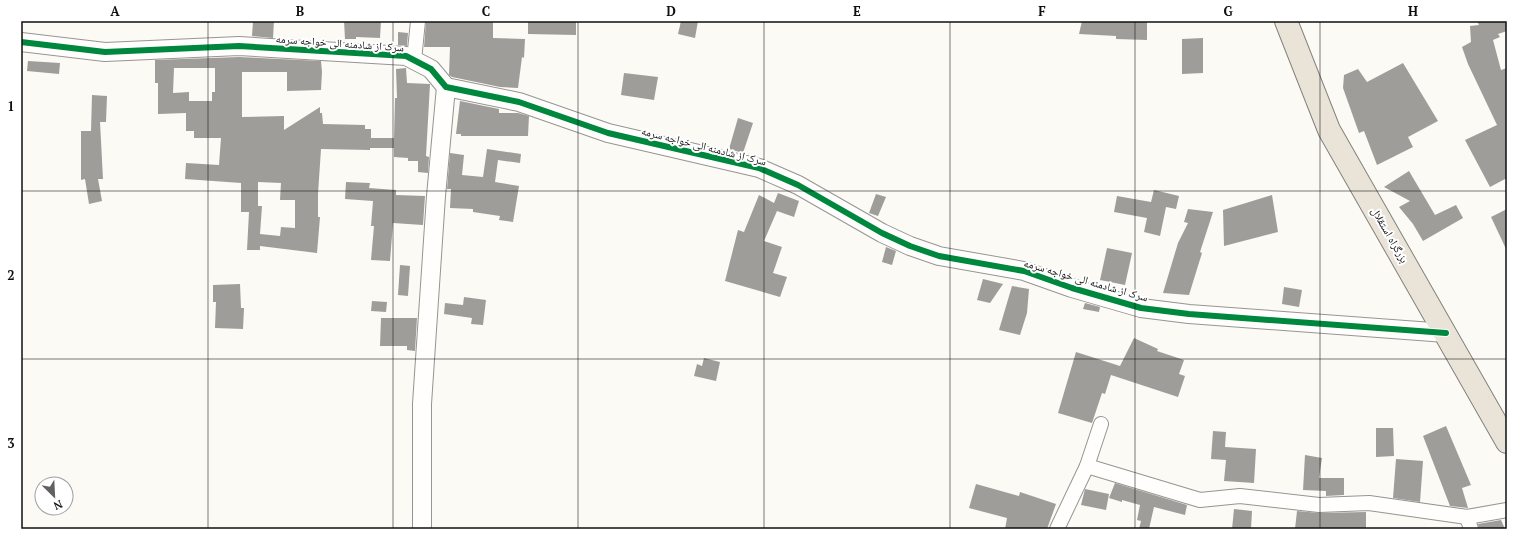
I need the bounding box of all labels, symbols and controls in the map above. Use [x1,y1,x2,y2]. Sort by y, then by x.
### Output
text: A [110,2,120,20]
text: B [296,2,304,20]
text: C [482,2,490,20]
text: D [666,2,676,20]
text: E [853,2,861,20]
text: F [1038,2,1046,20]
text: G [1223,2,1233,20]
text: H [1408,2,1418,20]
street label: سرک از شادمنه الی خواجه سرمه [275,32,405,54]
text: 1 [7,97,15,115]
street label: سرک از شادمنه الی خواجه سرمه [640,124,768,168]
street label: بزرگراه استقلال [1368,205,1412,265]
street label: سرک از شادمنه الی خواجه سرمه [1022,256,1150,304]
text: 2 [7,266,15,284]
text: 3 [7,434,15,452]
north arrow [34,476,74,516]
text: N [51,497,65,513]

